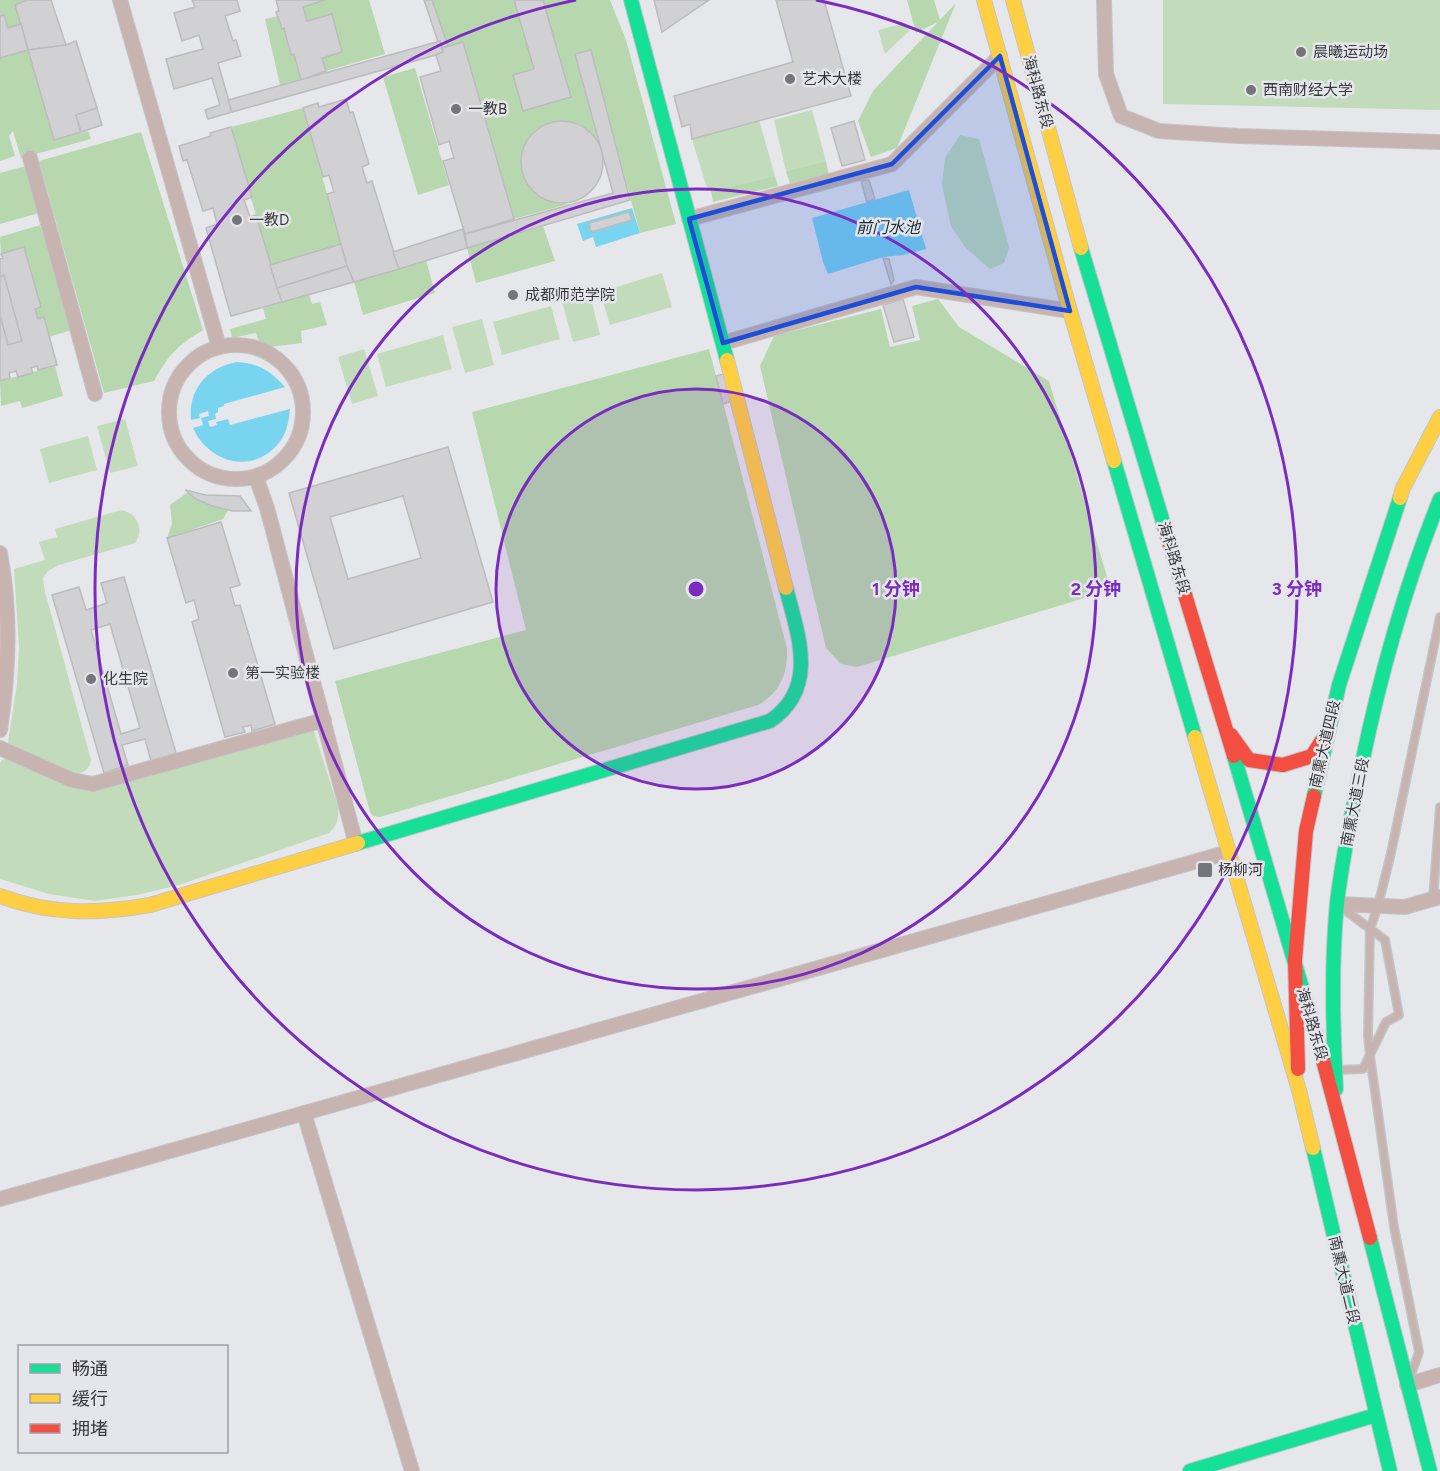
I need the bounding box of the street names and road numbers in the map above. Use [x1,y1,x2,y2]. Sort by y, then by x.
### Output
street label: 海科路东段 [1020,53,1056,131]
street label: 海科路东段 [1154,519,1194,597]
street label: 南熏大道四段 [1306,698,1344,790]
street label: 南熏大道三段 [1338,756,1372,848]
street label: 海科路东段 [1293,985,1331,1063]
street label: 南熏大道二段 [1325,1234,1363,1326]

